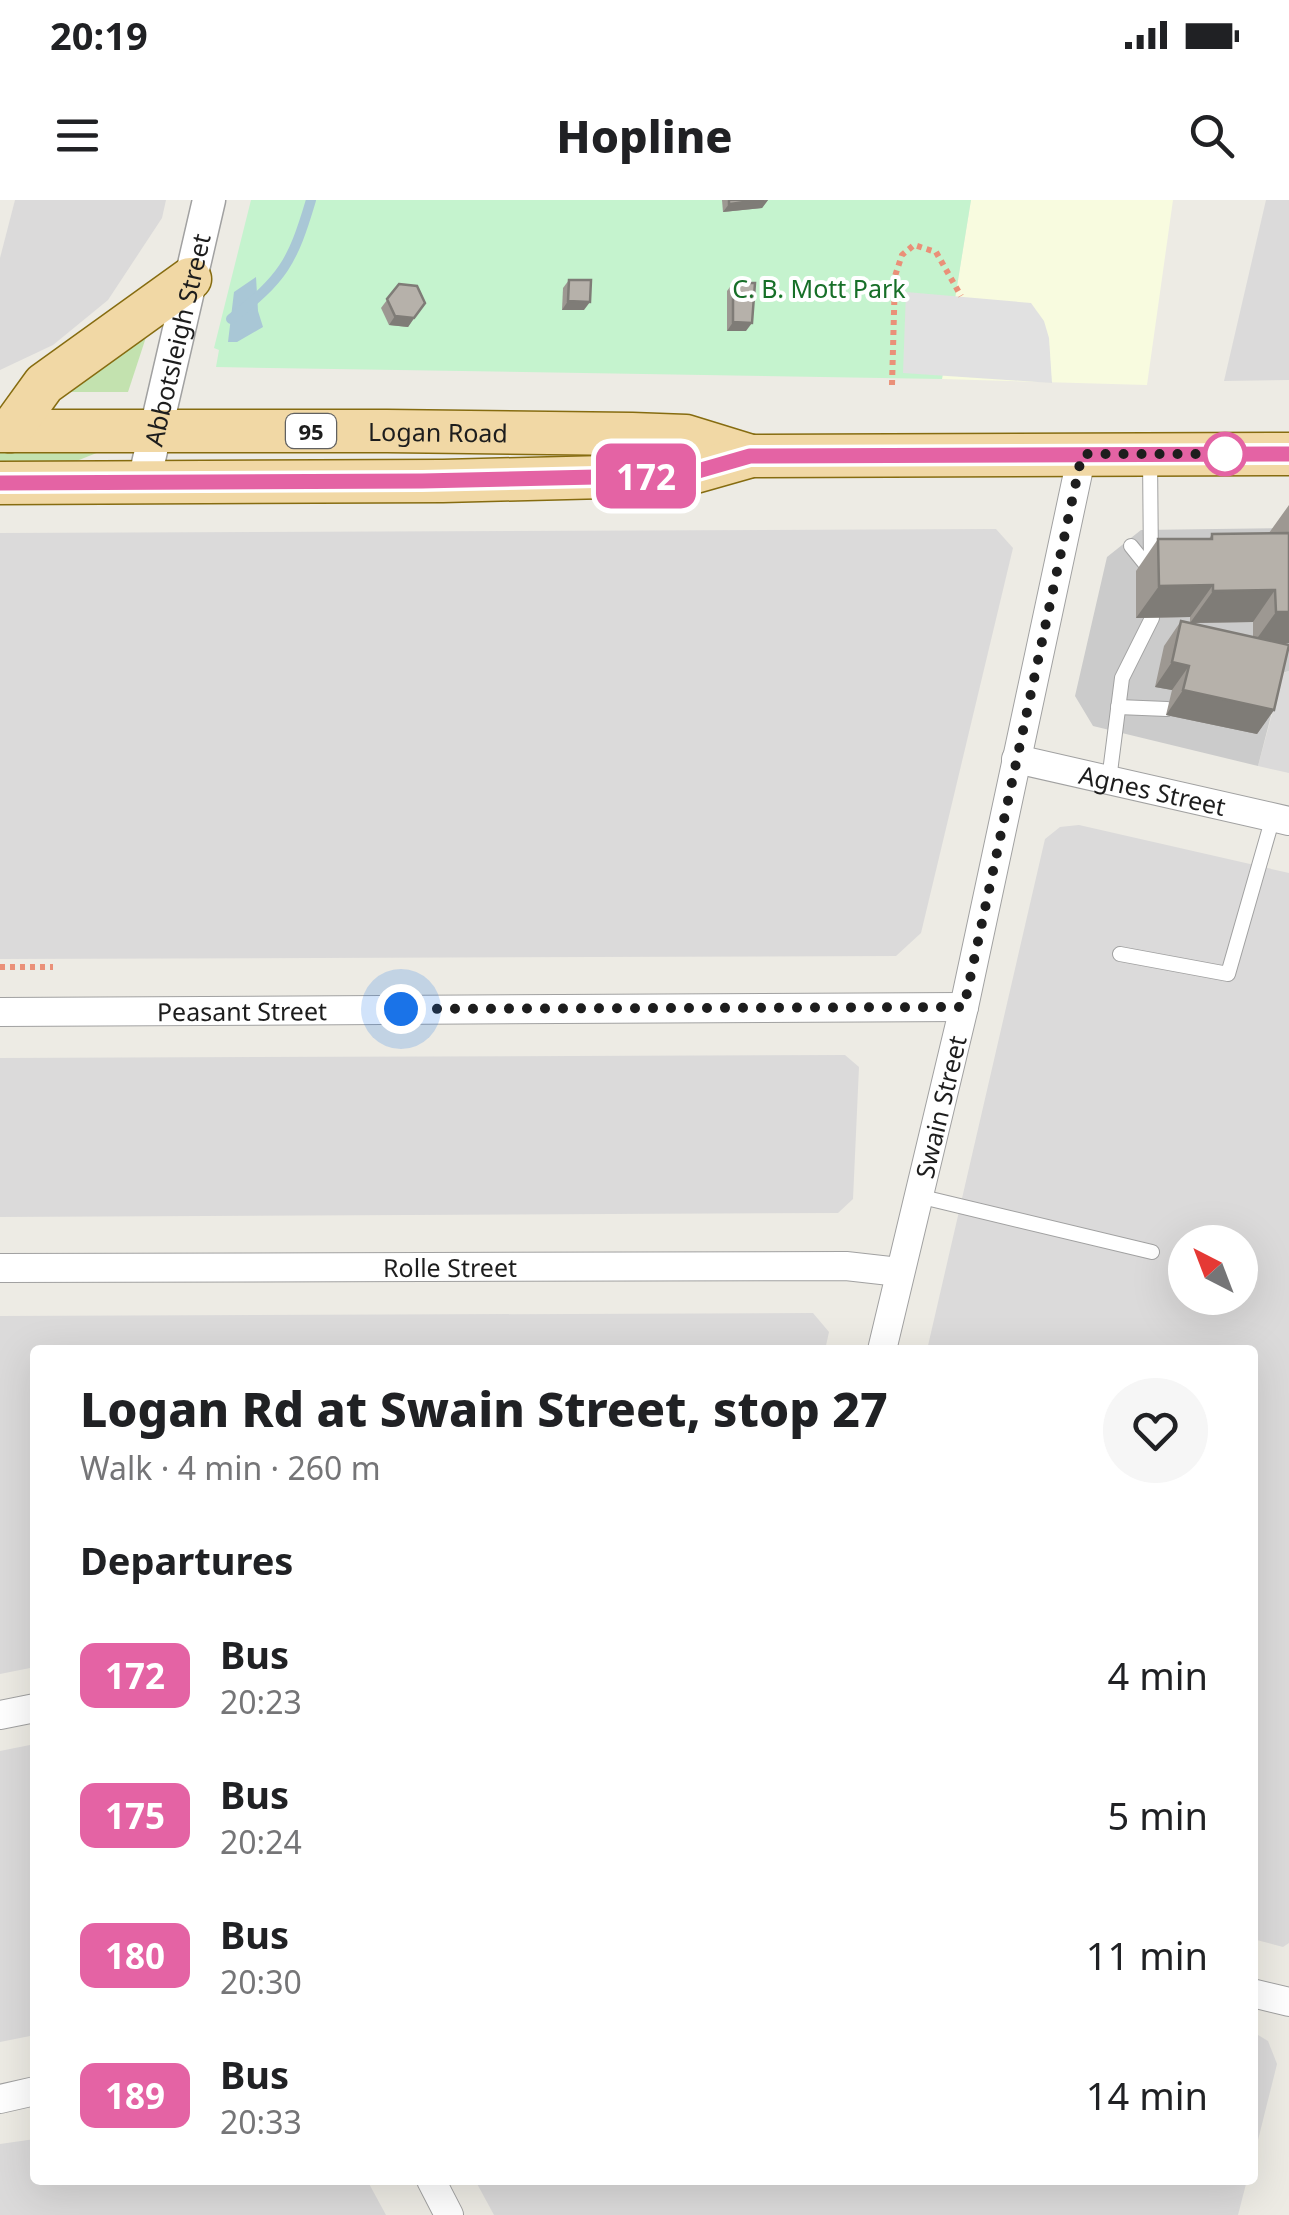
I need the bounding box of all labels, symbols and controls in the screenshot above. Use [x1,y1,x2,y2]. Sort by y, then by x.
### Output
text: 20:19 [50,9,148,61]
text: Hopline [556,105,733,166]
icon: menu [50,108,105,163]
icon: search [1184,108,1239,163]
street label: Abbotsleigh Street [136,230,218,449]
park label: C. B. Mott Park [732,271,906,305]
road number: 95 [286,414,336,448]
street label: Logan Road [368,414,508,449]
unlabelled marker [1204,433,1246,475]
line badge: 172 [588,444,704,508]
text: 172 [616,453,676,500]
street label: Agnes Street [1076,757,1229,823]
your location [376,984,426,1034]
street label: Peasant Street [157,993,327,1028]
street label: Swain Street [907,1032,974,1182]
north arrow [1168,1225,1258,1315]
map controls [1168,1225,1258,1315]
street label: Rolle Street [383,1250,517,1284]
text: Logan Rd at Swain Street, stop 27 [80,1376,888,1441]
button: heart [1103,1378,1208,1483]
text: Walk · 4 min · 260 m [80,1446,381,1489]
text: Departures [80,1534,293,1586]
text: Bus [220,1628,289,1680]
text: 4 min [1108,1649,1208,1701]
text: 172 [105,1652,165,1699]
text: 20:23 [220,1680,302,1723]
text: Bus [220,1768,289,1820]
text: 5 min [1108,1789,1208,1841]
text: 175 [105,1792,165,1839]
text: 20:24 [220,1820,302,1863]
text: Bus [220,1908,289,1960]
text: 11 min [1086,1929,1208,1981]
text: 180 [105,1932,165,1979]
text: 20:30 [220,1960,302,2003]
text: Bus [220,2048,289,2100]
text: 14 min [1086,2069,1208,2121]
text: 189 [105,2072,165,2119]
text: 20:33 [220,2100,302,2143]

